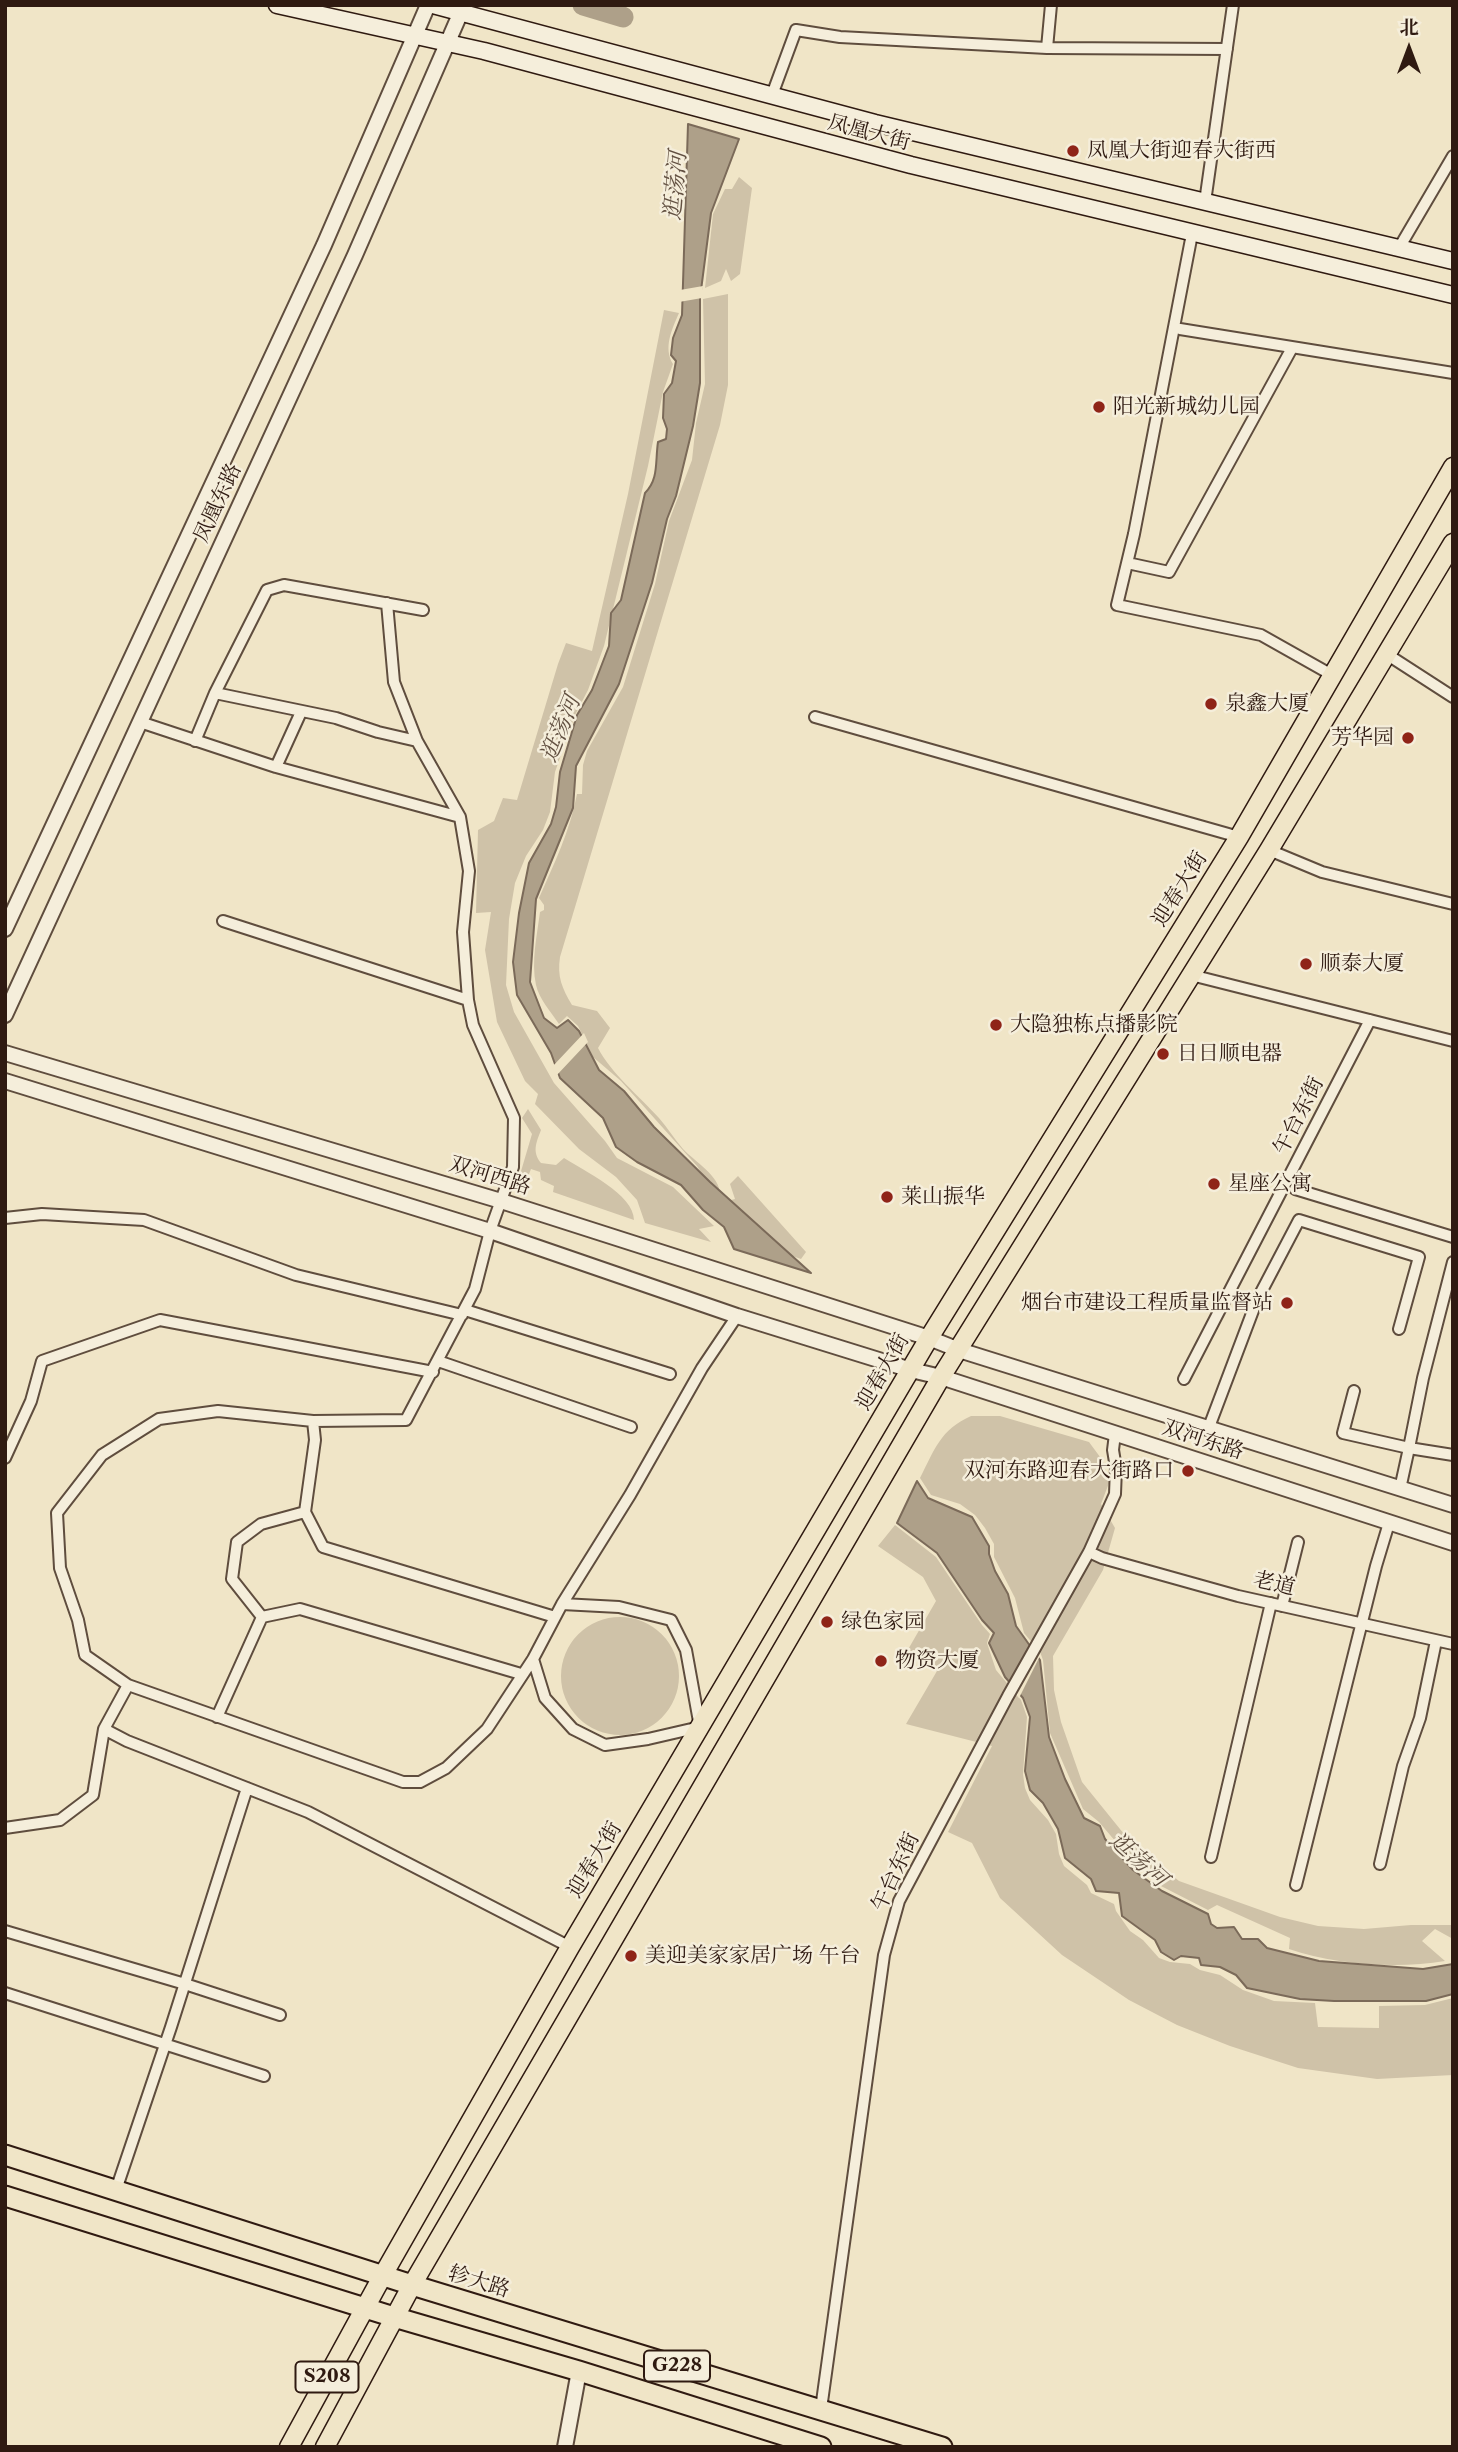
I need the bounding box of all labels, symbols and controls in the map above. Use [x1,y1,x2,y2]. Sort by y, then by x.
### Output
north arrow [1374,14,1444,84]
text: 北 [1399,16,1419,39]
street label: 凤凰大街 [825,110,913,156]
place label: 凤凰大街迎春大街西 [1087,138,1276,164]
marker: 凤凰大街迎春大街西 [1065,143,1081,159]
water label: 逛荡河 [659,150,693,222]
place label: 阳光新城幼儿园 [1113,394,1260,420]
marker: 阳光新城幼儿园 [1091,399,1107,415]
street label: 凤凰东路 [189,460,247,546]
place label: 泉鑫大厦 [1225,691,1309,717]
water label: 逛荡河 [535,692,587,766]
marker: 泉鑫大厦 [1203,696,1219,712]
place label: 芳华园 [1331,725,1394,751]
marker: 芳华园 [1400,730,1416,746]
street label: 迎春大街 [1147,847,1213,931]
place label: 顺泰大厦 [1320,951,1404,977]
marker: 顺泰大厦 [1298,956,1314,972]
place label: 大隐独栋点播影院 [1010,1012,1178,1038]
marker: 大隐独栋点播影院 [988,1017,1004,1033]
place label: 日日顺电器 [1177,1041,1282,1067]
marker: 日日顺电器 [1155,1046,1171,1062]
street label: 午台东街 [1269,1073,1329,1159]
street label: 双河西路 [446,1152,534,1200]
place label: 星座公寓 [1228,1171,1312,1197]
marker: 星座公寓 [1206,1176,1222,1192]
place label: 莱山振华 [901,1184,985,1210]
marker: 莱山振华 [879,1189,895,1205]
place label: 烟台市建设工程质量监督站 [1021,1290,1273,1316]
marker: 烟台市建设工程质量监督站 [1279,1295,1295,1311]
street label: 迎春大街 [851,1329,915,1415]
street label: 双河东路 [1159,1415,1247,1465]
place label: 双河东路迎春大街路口 [964,1458,1174,1484]
marker: 双河东路迎春大街路口 [1180,1463,1196,1479]
street label: 老道 [1251,1567,1297,1601]
place label: 绿色家园 [841,1609,925,1635]
marker: 绿色家园 [819,1614,835,1630]
place label: 物资大厦 [895,1648,979,1674]
marker: 物资大厦 [873,1653,889,1669]
street label: 迎春大街 [563,1818,627,1902]
water label: 逛荡河 [1103,1827,1173,1893]
street label: 午台东街 [867,1829,925,1915]
place label: 美迎美家家居广场 午台 [645,1943,861,1969]
marker: 美迎美家家居广场 午台 [623,1948,639,1964]
street label: 轸大路 [445,2261,513,2303]
road number: G228 [644,2350,710,2382]
road number: S208 [296,2362,358,2392]

